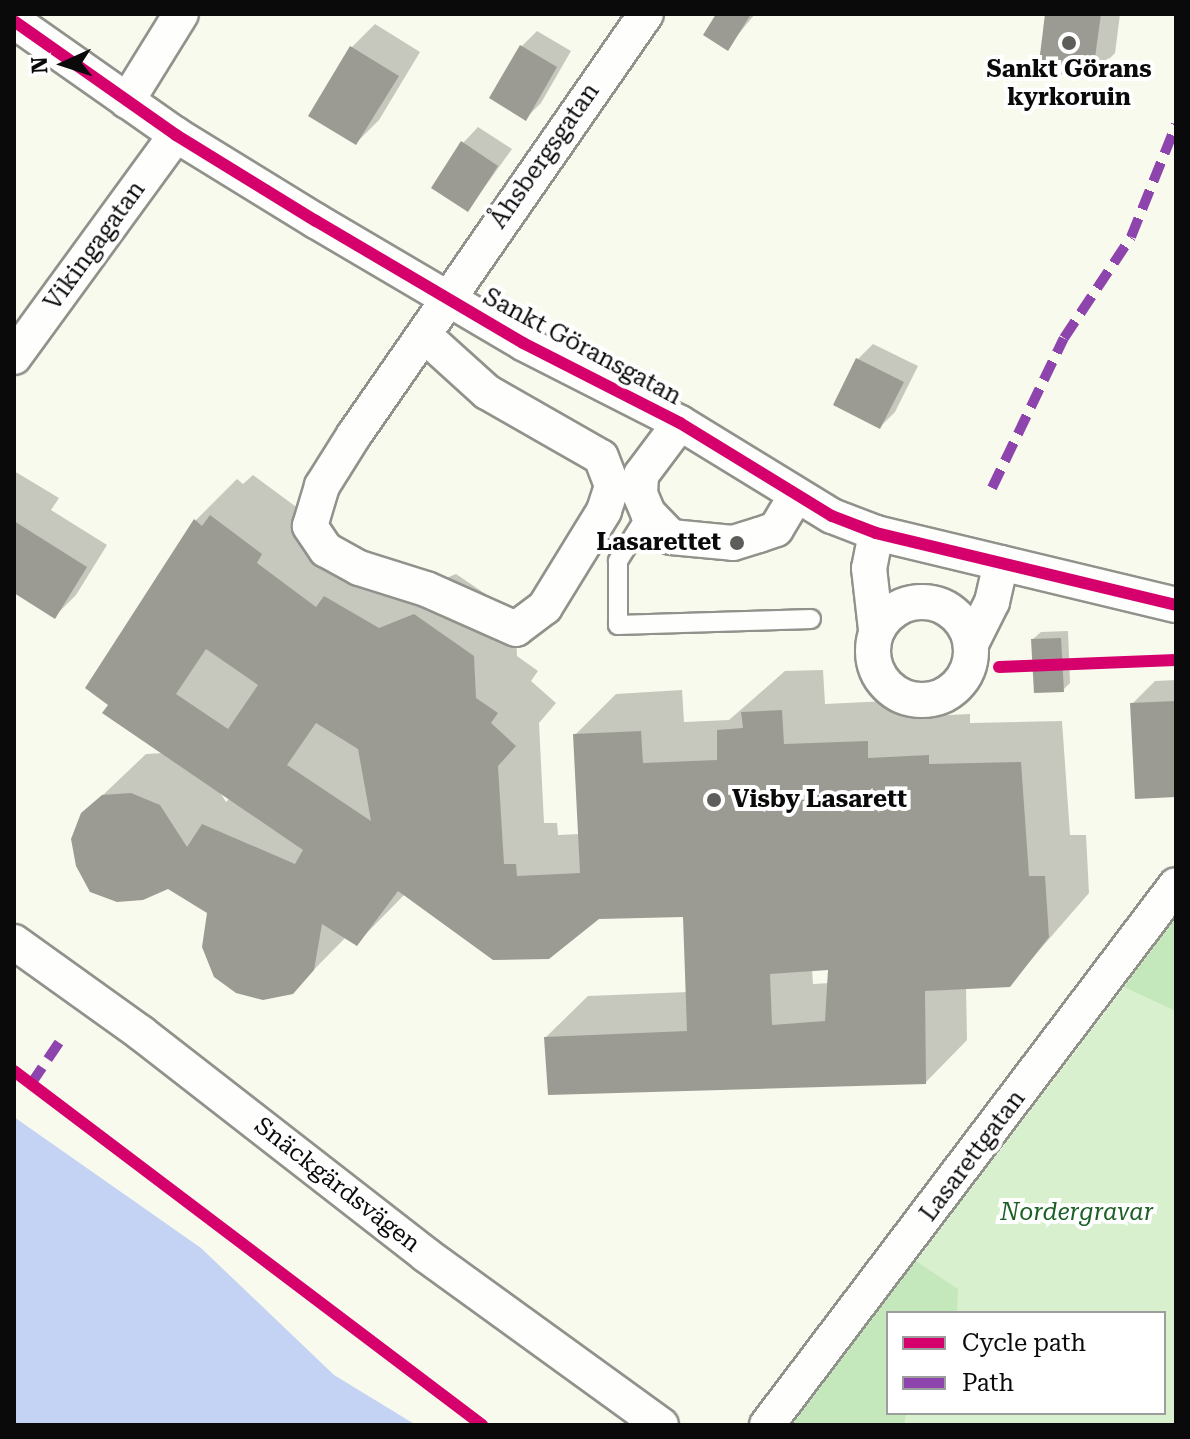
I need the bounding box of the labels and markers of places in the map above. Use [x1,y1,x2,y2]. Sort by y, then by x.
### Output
marker: Sankt Görans kyrkoruin [1060,34,1078,52]
place label: Sankt Görans kyrkoruin [986,56,1152,112]
place label: Lasarettet [596,529,721,557]
marker: Lasarettet [728,534,746,552]
place label: Visby Lasarett [732,786,907,814]
marker: Visby Lasarett [703,789,725,811]

